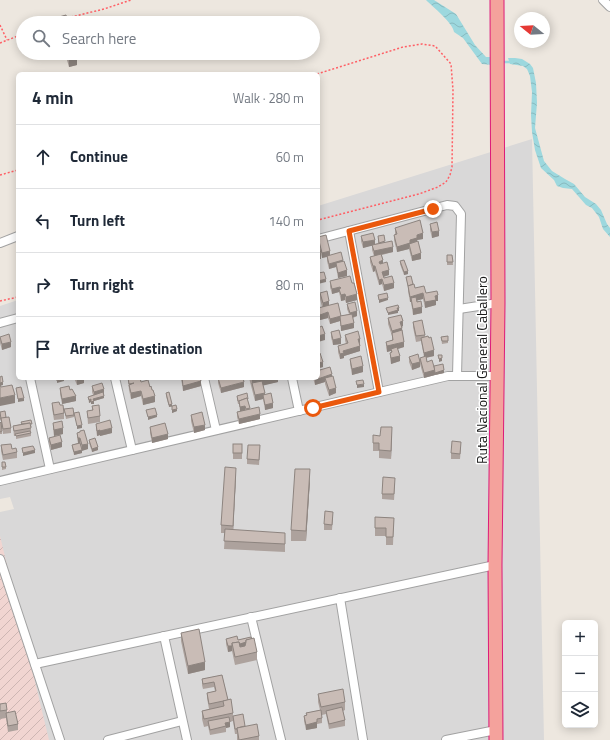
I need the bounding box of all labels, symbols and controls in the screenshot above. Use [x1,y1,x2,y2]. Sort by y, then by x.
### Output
north arrow [514,12,550,48]
search box [16,16,320,60]
icon: search [30,27,52,49]
text: Search here [62,27,136,50]
text: 4 min [32,85,73,111]
text: Walk · 280 m [233,88,304,108]
text: Continue [70,145,128,168]
icon: ahead [32,146,54,168]
text: 60 m [276,147,304,167]
route end [424,200,442,218]
text: Turn left [70,209,125,232]
icon: left [32,210,54,232]
text: 140 m [268,211,304,231]
text: Turn right [70,273,134,296]
icon: right [32,274,54,296]
text: 80 m [276,275,304,295]
street label: Ruta Nacional General Caballero [471,276,492,464]
text: Arrive at destination [70,337,203,360]
icon: arrive [32,338,54,360]
route start [304,399,322,417]
map controls [562,620,598,728]
button: + [562,620,598,656]
button: − [562,656,598,692]
button: layers [562,692,598,728]

